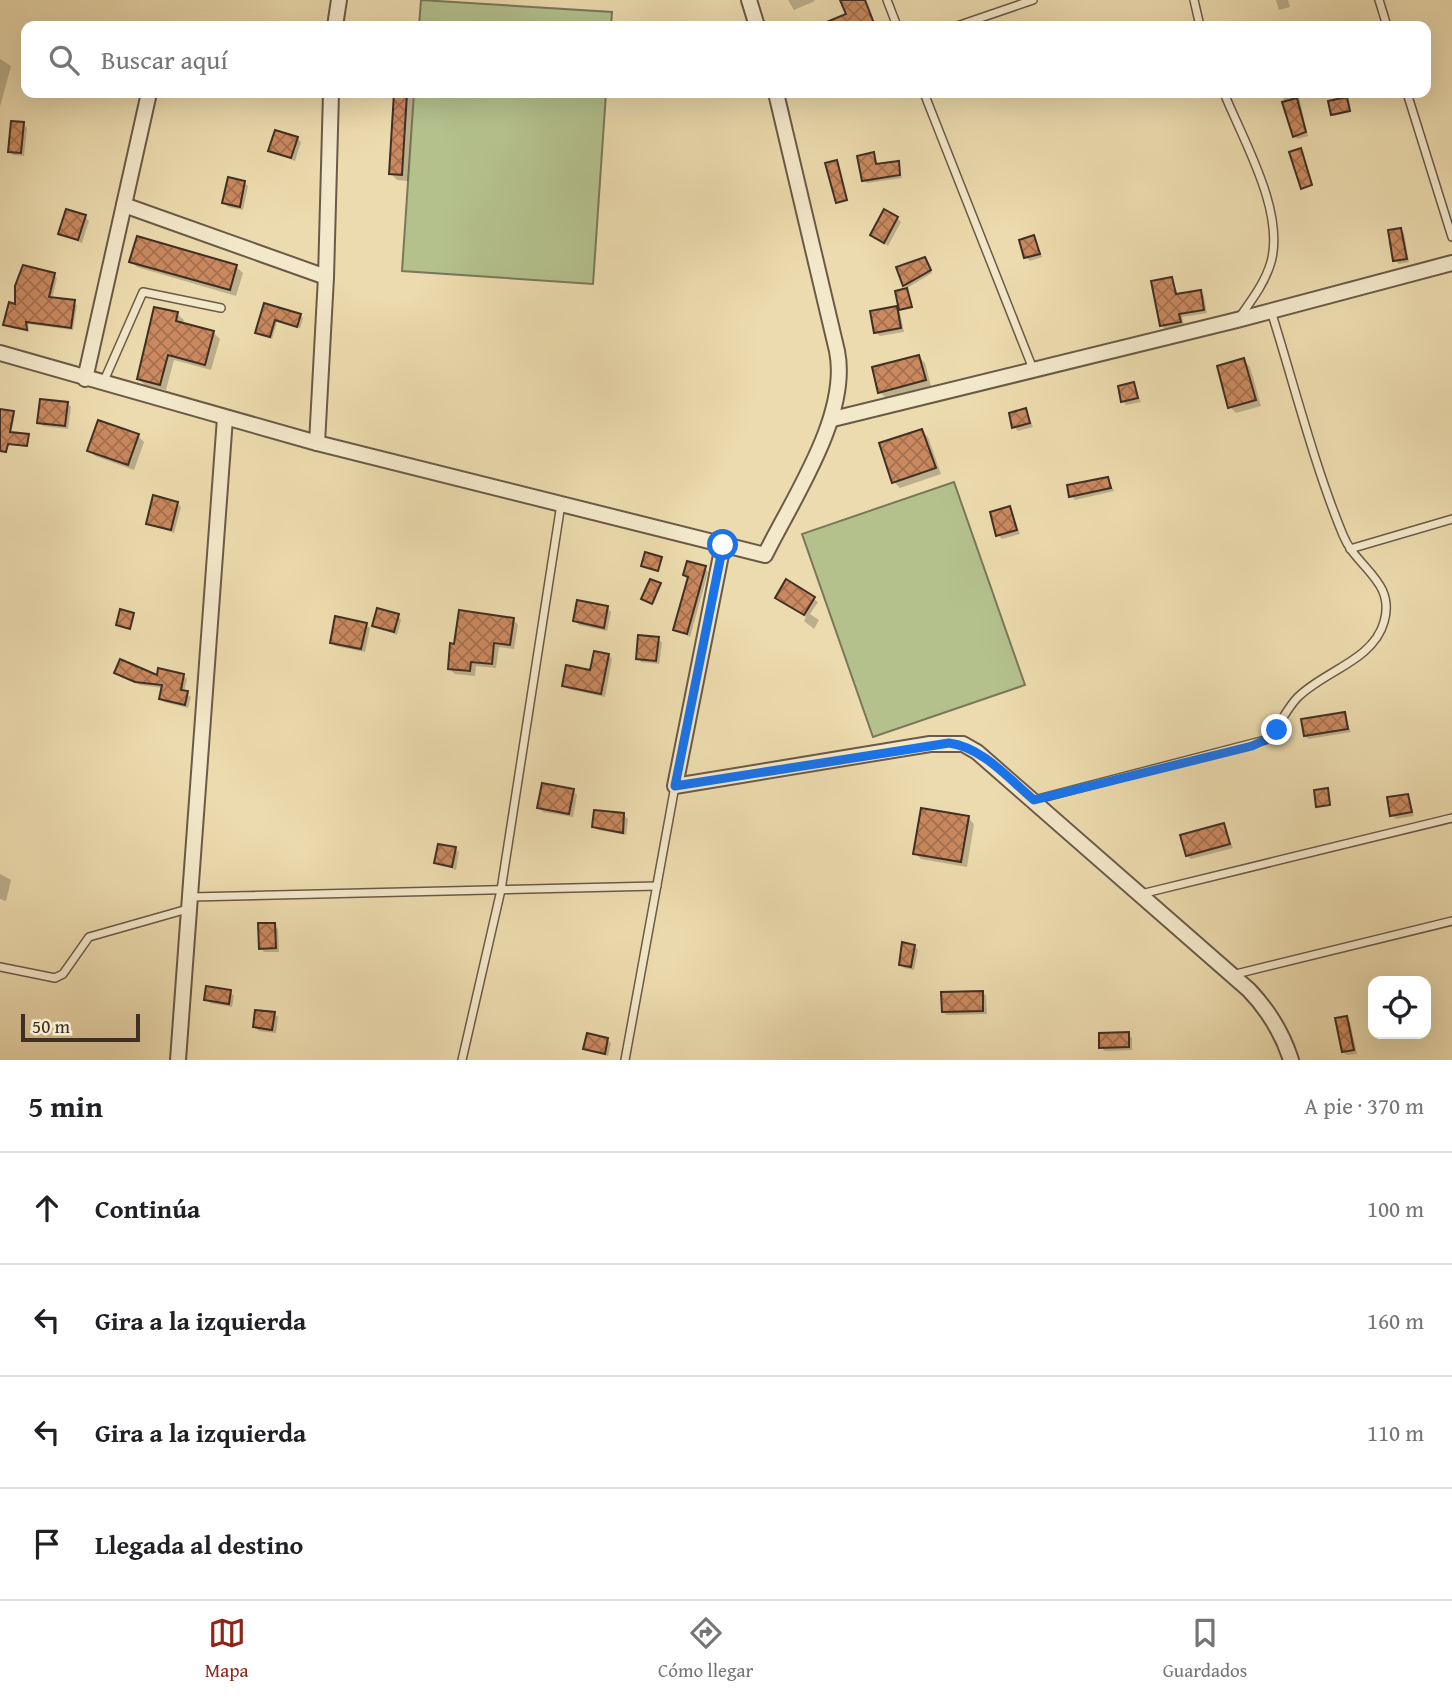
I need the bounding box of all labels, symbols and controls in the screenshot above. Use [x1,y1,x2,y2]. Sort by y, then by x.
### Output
search box [21,21,1431,98]
text: Buscar aquí [101,40,228,79]
icon: search [45,41,83,79]
route start [707,529,738,560]
route end [1261,714,1292,745]
map controls [1368,976,1431,1039]
button: locate [1368,976,1431,1039]
scale bar [21,1011,140,1043]
text: 50 m [32,1012,70,1040]
text: 5 min [28,1084,103,1128]
text: A pie · 370 m [1304,1089,1424,1122]
icon: ahead [28,1189,66,1227]
text: Continúa [95,1189,200,1228]
text: 100 m [1367,1192,1424,1225]
icon: left [28,1301,66,1339]
text: Gira a la izquierda [95,1301,306,1340]
text: 160 m [1367,1304,1424,1337]
icon: left [28,1413,66,1451]
text: Gira a la izquierda [95,1413,306,1452]
text: 110 m [1367,1416,1424,1449]
icon: arrive [28,1525,66,1563]
text: Llegada al destino [95,1525,303,1564]
tab: Mapa [205,1614,249,1684]
tab: Cómo llegar [658,1614,753,1684]
tab: Guardados [1163,1614,1247,1684]

